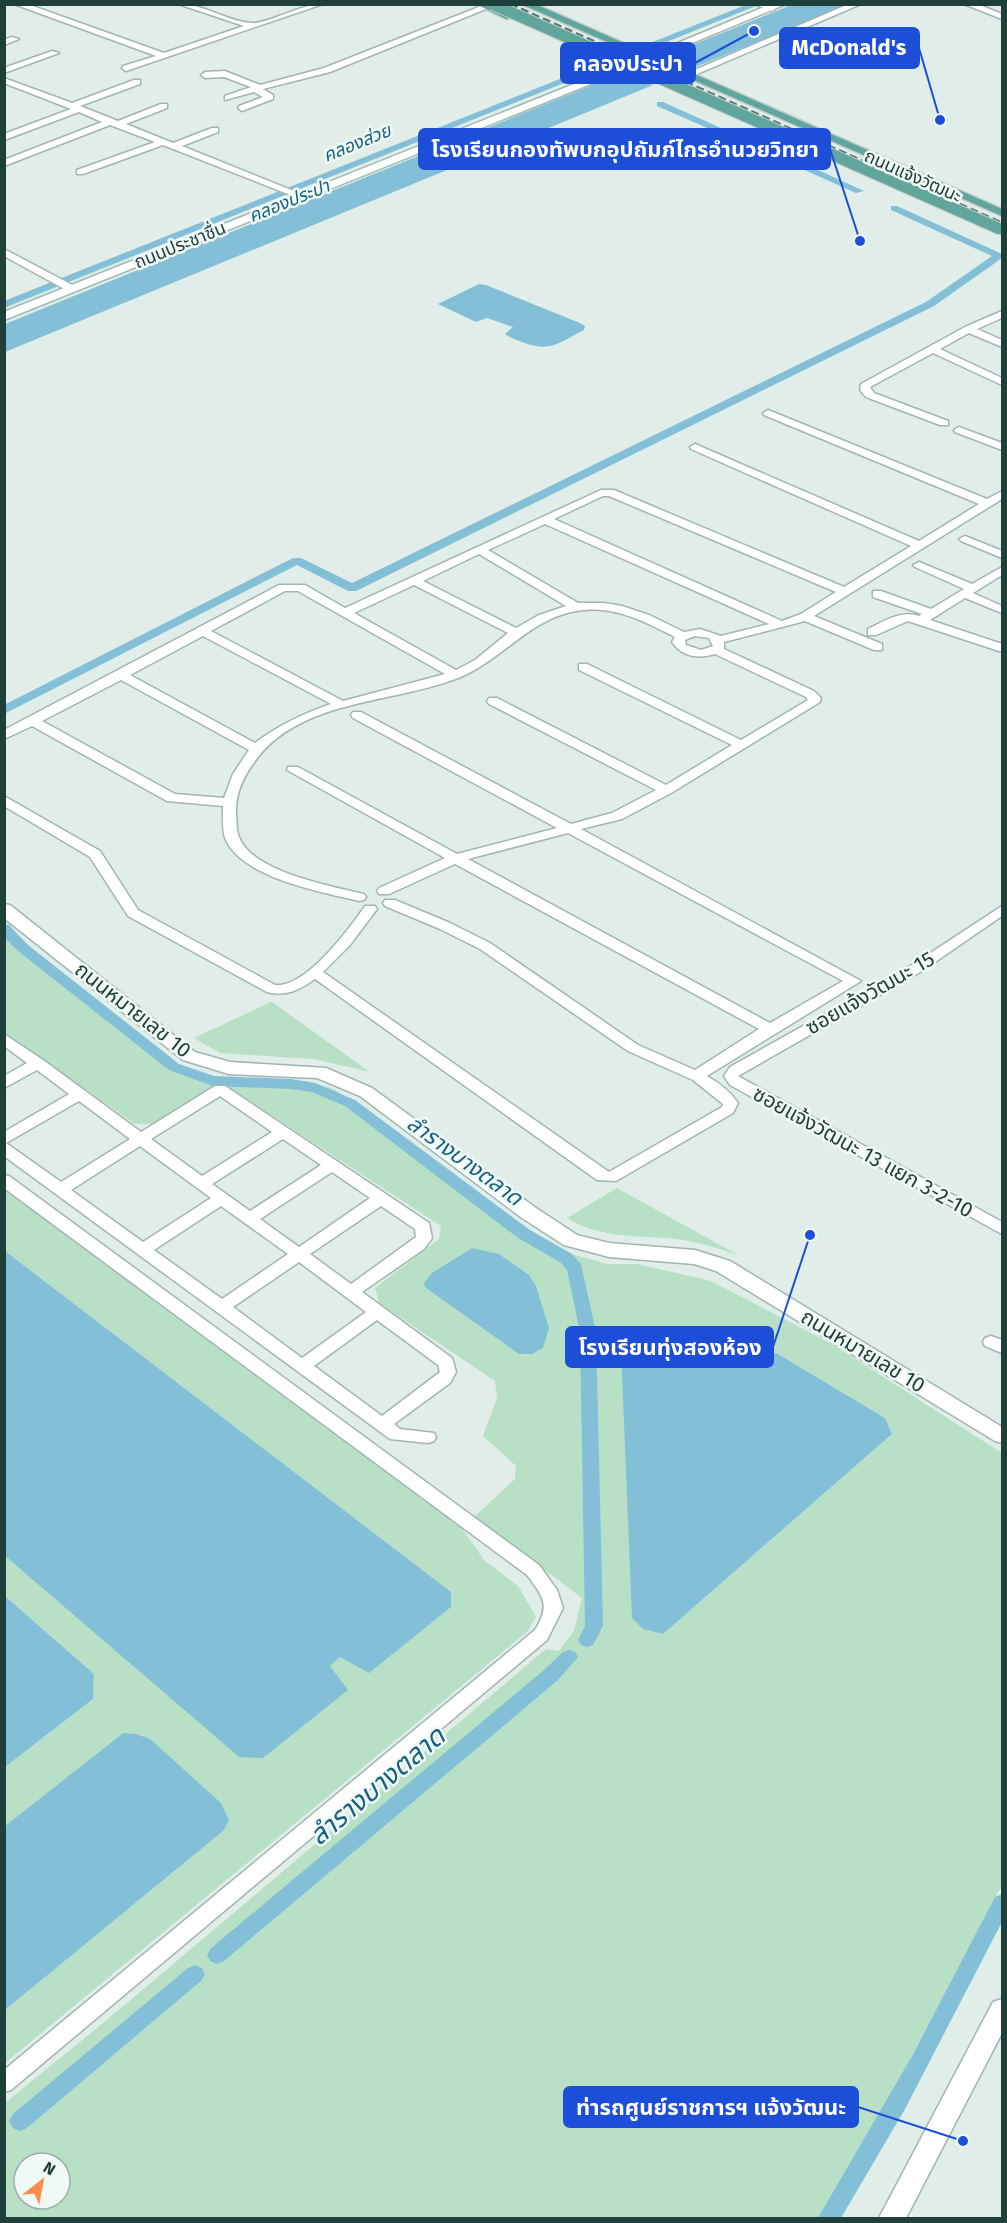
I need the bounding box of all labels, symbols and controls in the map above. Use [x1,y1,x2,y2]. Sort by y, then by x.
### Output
callout: McDonald's [780,28,919,68]
text: McDonald's [792,34,907,61]
callout: คลองประปา [561,43,695,83]
text: คลองประปา [573,50,683,77]
water label: คลองส่วย [320,119,395,167]
callout: โรงเรียนกองทัพบกอุปถัมภ์ไกรอำนวยวิทยา [419,129,830,169]
text: โรงเรียนกองทัพบกอุปถัมภ์ไกรอำนวยวิทยา [431,136,819,163]
street label: ถนนแจ้งวัฒนะ [861,145,965,207]
water label: คลองประปา [245,175,333,227]
street label: ถนนประชาชื่น [130,215,229,273]
street label: ซอยแจ้งวัฒนะ 15 [801,946,939,1040]
street label: ถนนหมายเลข 10 [70,957,196,1063]
street label: ซอยแจ้งวัฒนะ 13 แยก 3-2-10 [748,1081,978,1223]
water label: ลำรางบางตลาด [402,1109,529,1212]
street label: ถนนหมายเลข 10 [796,1304,930,1398]
callout: โรงเรียนทุ่งสองห้อง [566,1327,773,1367]
text: โรงเรียนทุ่งสองห้อง [578,1334,762,1361]
water label: ลำรางบางตลาด [303,1719,452,1852]
callout: ท่ารถศูนย์ราชการฯ แจ้งวัฒนะ [564,2087,858,2127]
text: ท่ารถศูนย์ราชการฯ แจ้งวัฒนะ [576,2094,846,2121]
north arrow [12,2151,72,2211]
text: N [40,2158,59,2179]

